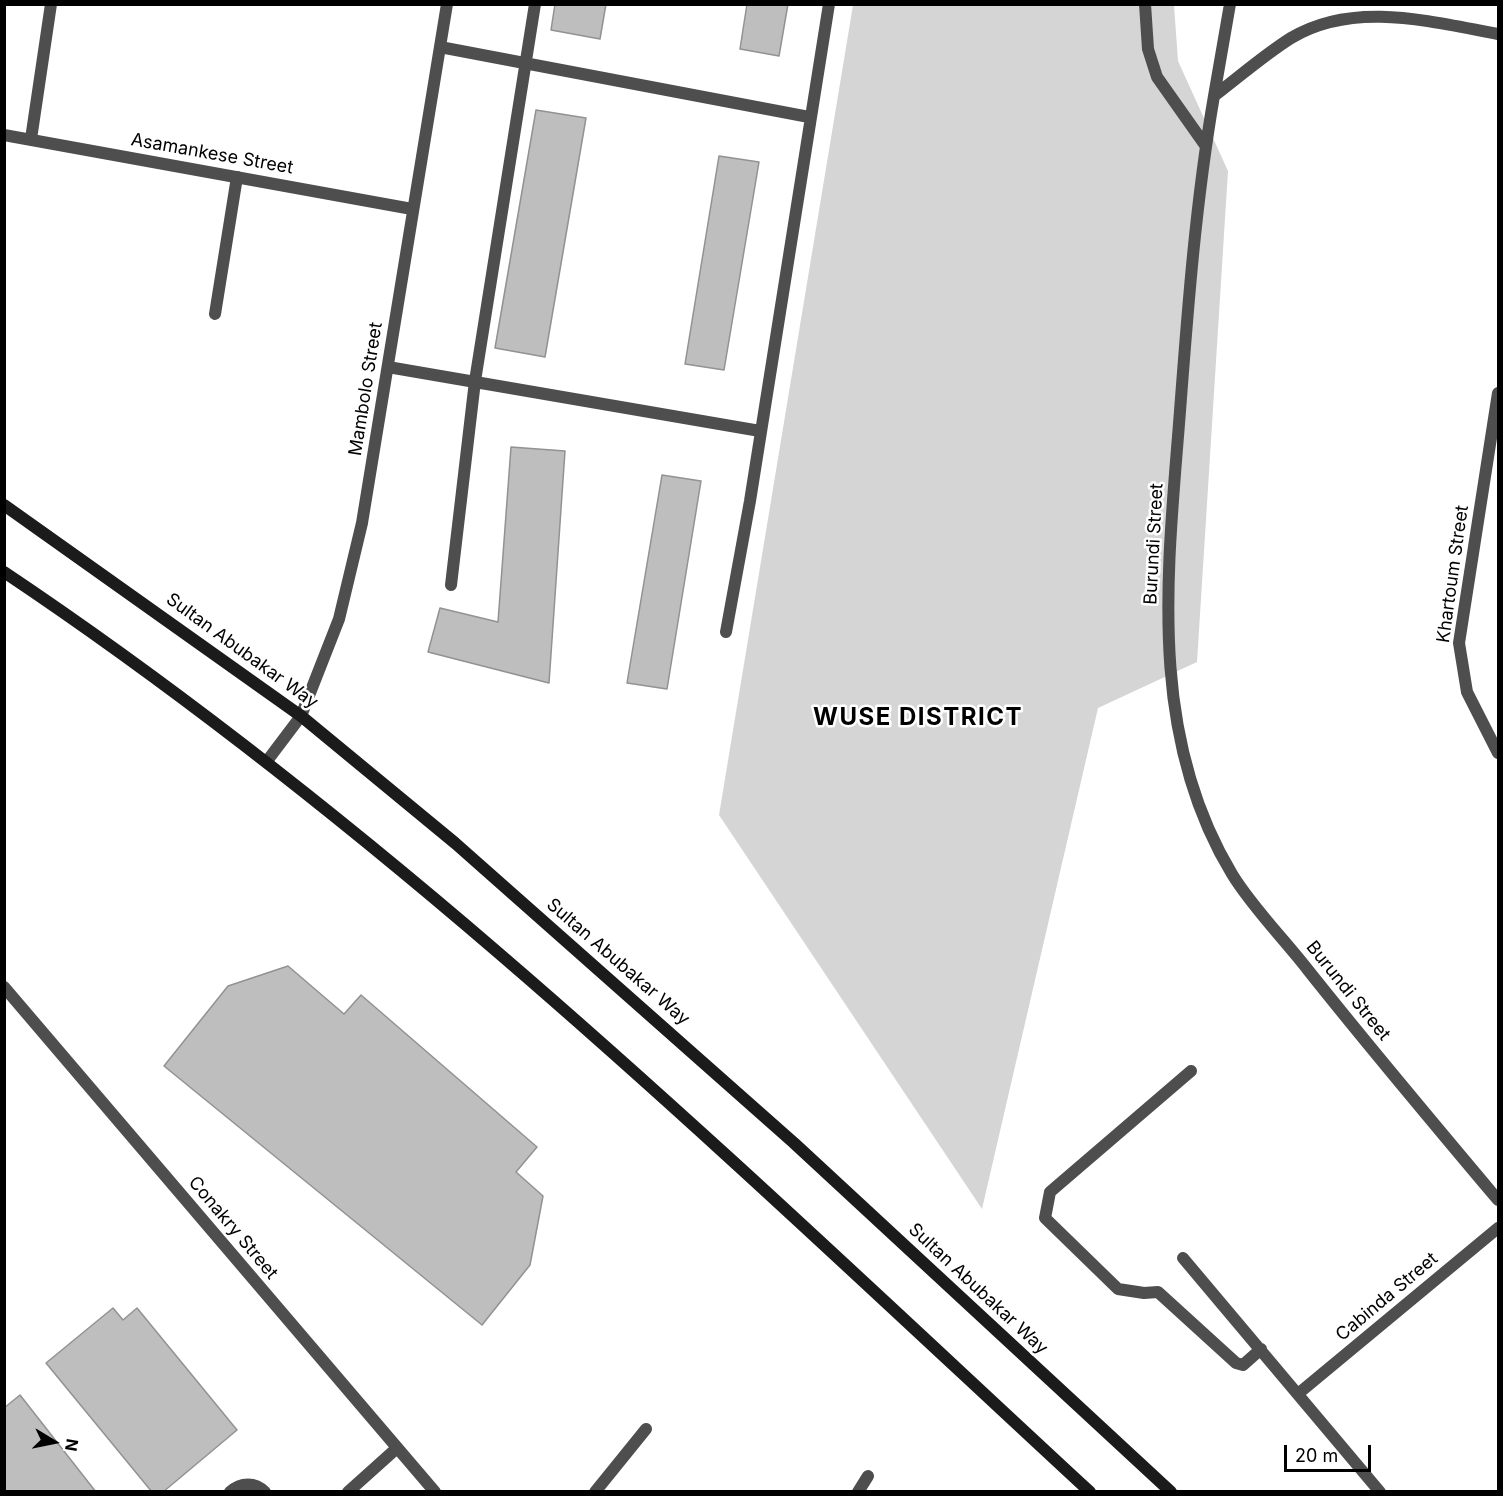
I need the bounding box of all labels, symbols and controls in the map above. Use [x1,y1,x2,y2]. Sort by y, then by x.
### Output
street label: Asamankese Street [129,129,295,179]
street label: Mambolo Street [345,321,387,457]
street label: Burundi Street [1140,483,1168,605]
street label: Khartoum Street [1433,504,1473,644]
street label: Sultan Abubakar Way [162,589,322,713]
district label: WUSE DISTRICT [813,704,1023,732]
street label: Sultan Abubakar Way [542,894,694,1030]
street label: Burundi Street [1301,937,1395,1045]
street label: Conakry Street [184,1172,282,1284]
street label: Sultan Abubakar Way [904,1219,1052,1359]
street label: Cabinda Street [1332,1248,1442,1346]
north arrow [24,1412,84,1472]
scale bar [1287,1433,1374,1471]
text: N [61,1437,83,1453]
text: 20 m [1295,1445,1338,1466]

